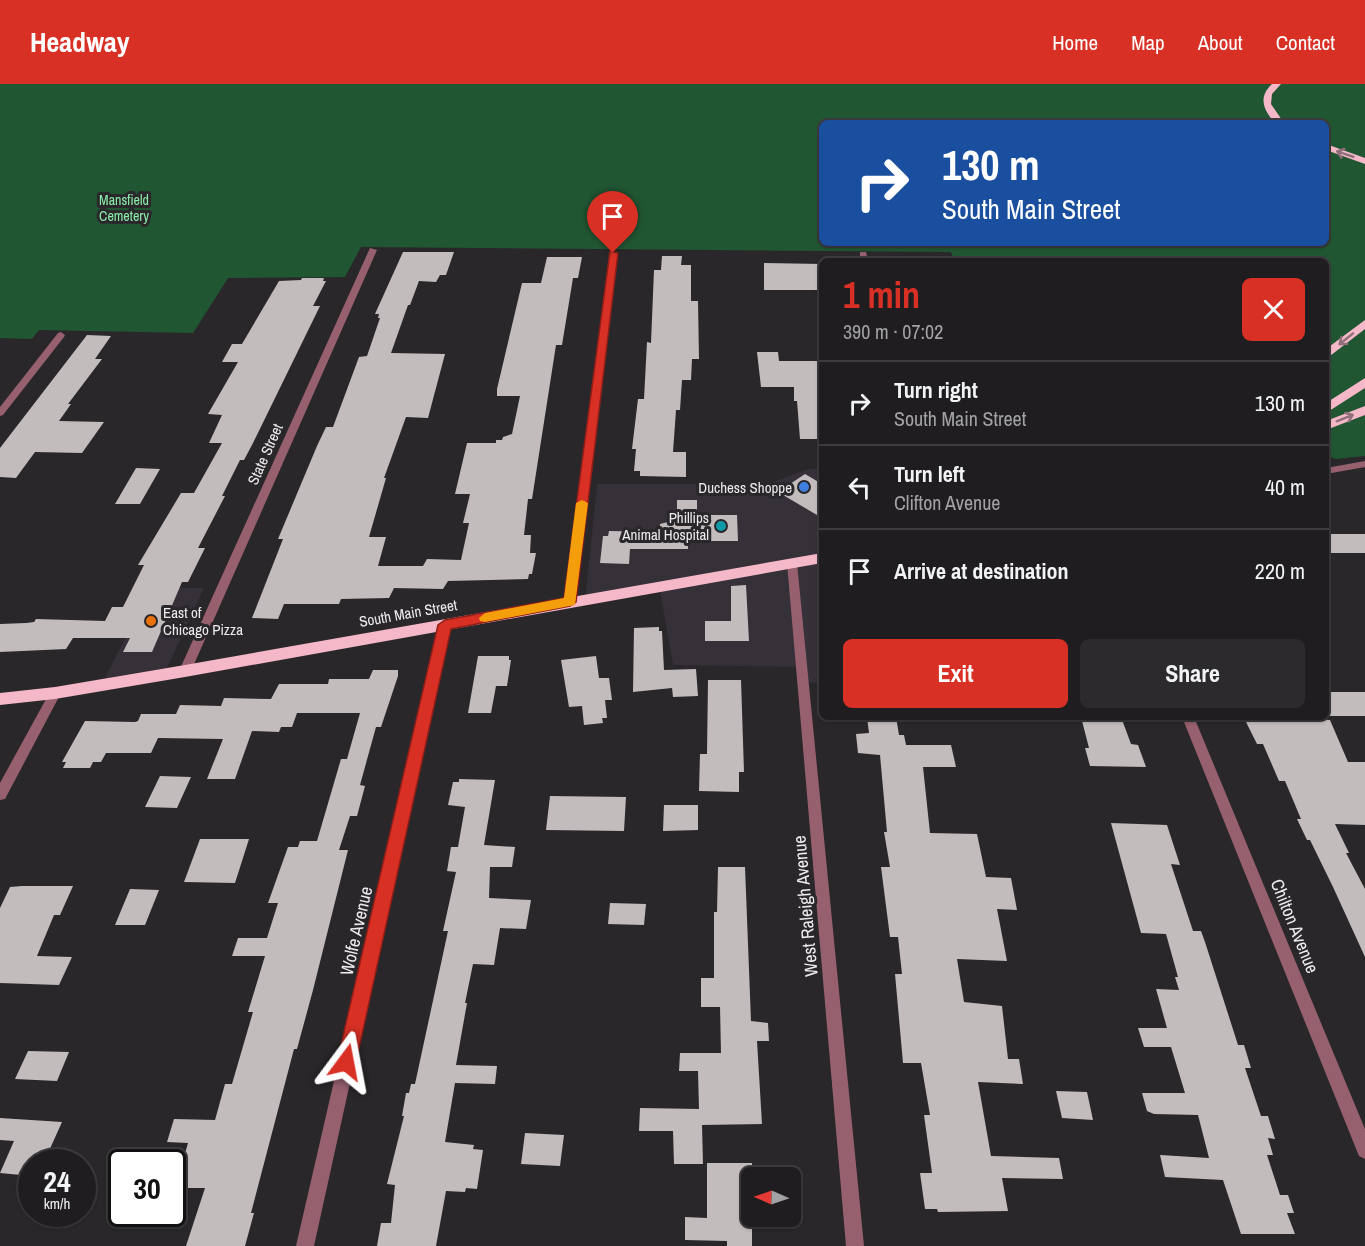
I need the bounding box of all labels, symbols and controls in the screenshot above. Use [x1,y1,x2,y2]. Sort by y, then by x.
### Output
text: Headway [30,23,130,61]
text: Home [1052,28,1098,57]
text: Map [1131,28,1165,57]
text: About [1198,28,1243,57]
text: Contact [1276,28,1335,57]
text: 130 m [942,137,1040,193]
icon: right [843,144,921,222]
one-way arrow [1336,148,1355,159]
park label: Mansfield Cemetery [99,191,149,225]
pin [587,191,638,253]
text: South Main Street [942,191,1120,227]
icon: arrive [596,200,629,233]
text: 1 min [843,271,920,319]
button: close [1242,278,1305,341]
text: 390 m · 07:02 [843,318,943,345]
one-way arrow [1338,333,1354,346]
text: Turn right [894,375,978,405]
icon: right [843,387,876,420]
text: 130 m [1255,388,1305,418]
text: South Main Street [894,405,1026,432]
one-way arrow [1336,412,1354,423]
street label: State Street [242,420,288,488]
text: Turn left [894,459,965,489]
icon: left [843,471,876,504]
text: 40 m [1265,472,1305,502]
place label: Duchess Shoppe [698,477,792,498]
marker: Duchess Shoppe [797,480,811,494]
text: Clifton Avenue [894,489,1000,516]
place label: Phillips Animal Hospital [621,507,709,545]
marker: Phillips Animal Hospital [714,519,728,533]
icon: arrive [843,555,876,588]
text: Arrive at destination [894,556,1068,586]
text: 220 m [1255,556,1305,586]
street label: South Main Street [357,594,459,632]
place label: East of Chicago Pizza [163,602,243,640]
marker: East of Chicago Pizza [144,614,158,628]
button: Exit [843,639,1068,708]
button: Share [1080,639,1305,708]
street label: West Raleigh Avenue [786,834,824,978]
street label: Chilton Avenue [1265,875,1325,977]
street label: Wolfe Avenue [334,884,378,978]
position arrow [314,1030,378,1094]
speed limit sign: 30 [108,1149,186,1227]
text: 24 [43,1161,71,1201]
north arrow [741,1167,801,1227]
map controls [741,1167,801,1227]
text: km/h [44,1193,70,1214]

